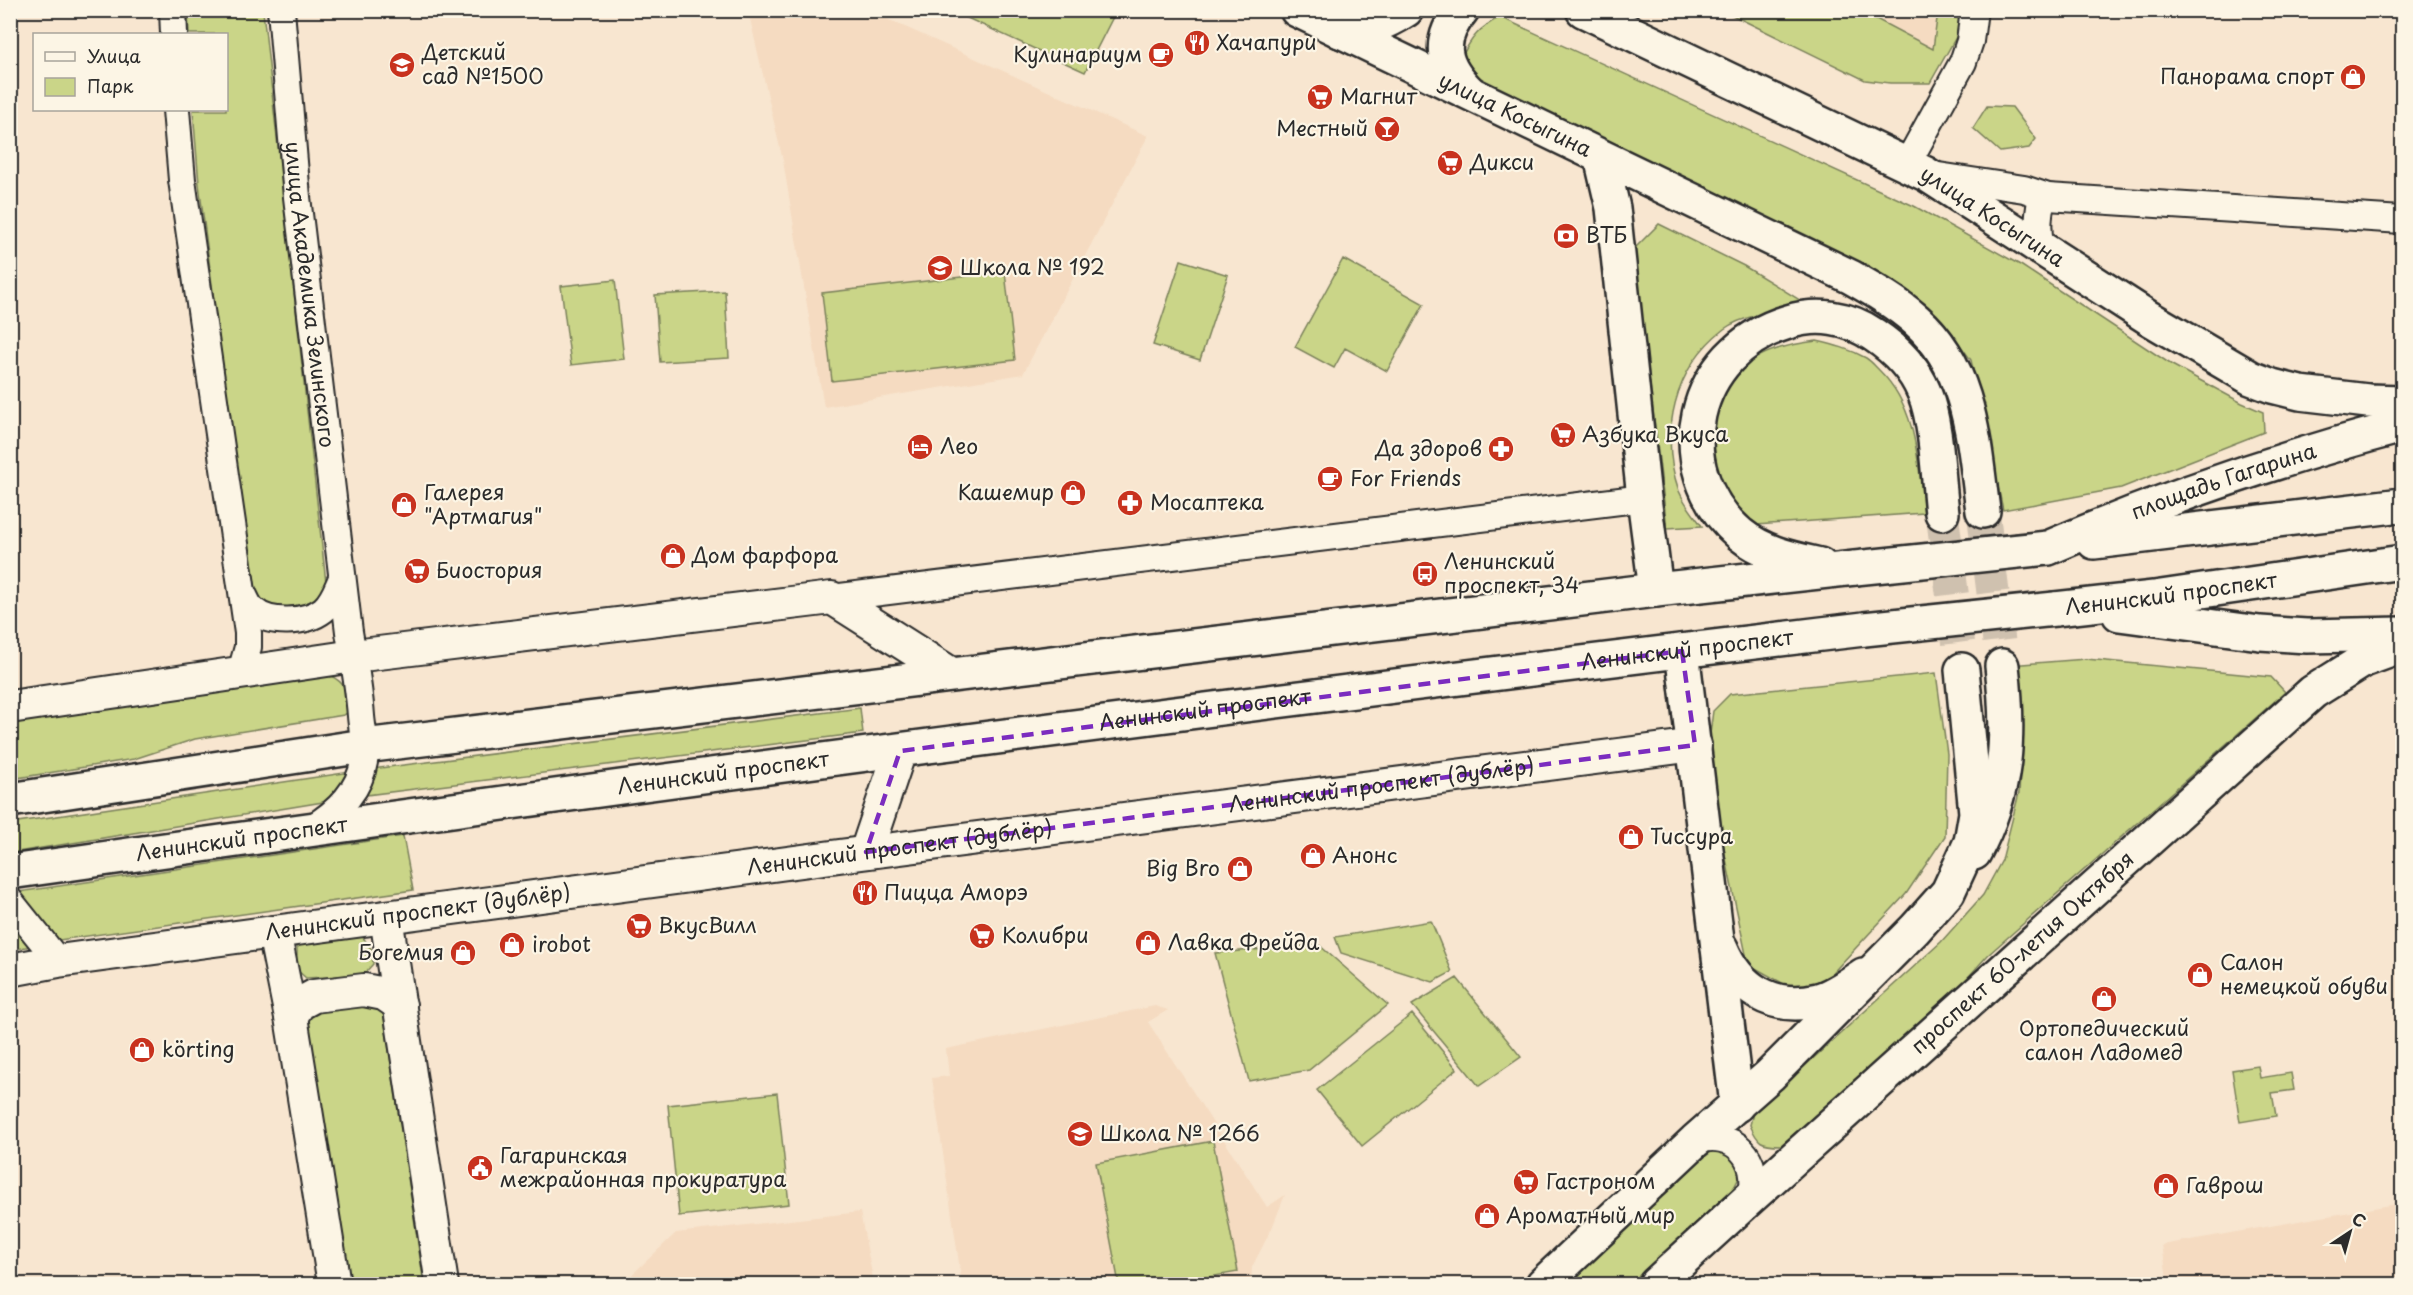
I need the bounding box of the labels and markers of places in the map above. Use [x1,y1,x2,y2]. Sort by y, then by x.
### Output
place label: Хачапури [1216,25,1317,57]
restaurant icon: Хачапури [1182,28,1212,58]
place label: Детский сад №1500 [421,35,544,91]
place label: Кулинариум [1013,37,1142,69]
cafe icon: Кулинариум [1146,40,1176,70]
school or university icon: Детский сад №1500 [387,50,417,80]
place label: Панорама спорт [2160,59,2335,91]
shop icon: Панорама спорт [2338,62,2368,92]
place label: Магнит [1340,79,1417,111]
supermarket icon: Магнит [1305,82,1335,112]
place label: Местный [1276,111,1368,143]
bar icon: Местный [1372,114,1402,144]
place label: Дикси [1469,145,1534,177]
supermarket icon: Дикси [1435,148,1465,178]
place label: ВТБ [1586,218,1627,250]
bank icon: ВТБ [1551,221,1581,251]
place label: Школа № 192 [960,250,1105,282]
school or university icon: Школа № 192 [925,253,955,283]
place label: Азбука Вкуса [1582,417,1728,449]
supermarket icon: Азбука Вкуса [1548,420,1578,450]
place label: Лео [940,429,978,461]
place label: Да здоров [1374,431,1482,463]
hotel icon: Лео [905,432,935,462]
pharmacy icon: Да здоров [1486,434,1516,464]
place label: For Friends [1350,461,1461,493]
cafe icon: For Friends [1315,464,1345,494]
place label: Галерея "Артмагия" [424,475,542,531]
place label: Кашемир [958,475,1054,507]
shop icon: Кашемир [1058,478,1088,508]
place label: Мосаптека [1150,485,1264,517]
pharmacy icon: Мосаптека [1115,488,1145,518]
shop icon: Галерея "Артмагия" [389,490,419,520]
place label: Дом фарфора [691,538,838,570]
shop icon: Дом фарфора [658,541,688,571]
place label: Ленинский проспект, 34 [1444,544,1579,600]
place label: Биостория [436,553,543,585]
supermarket icon: Биостория [402,556,432,586]
bus stop icon: Ленинский проспект, 34 [1410,559,1440,589]
place label: Тиссура [1650,819,1733,851]
shop icon: Тиссура [1616,822,1646,852]
place label: Анонс [1332,838,1398,870]
shop icon: Анонс [1298,841,1328,871]
place label: Big Bro [1146,851,1220,883]
shop icon: Big Bro [1225,854,1255,884]
place label: Пицца Аморэ [884,875,1028,907]
restaurant icon: Пицца Аморэ [850,878,880,908]
place label: ВкусВилл [658,908,757,940]
supermarket icon: ВкусВилл [624,911,654,941]
place label: Колибри [1002,918,1089,950]
supermarket icon: Колибри [967,921,997,951]
place label: Лавка Фрейда [1168,925,1319,957]
place label: irobot [532,927,591,959]
shop icon: Лавка Фрейда [1133,928,1163,958]
shop icon: irobot [497,930,527,960]
place label: Богемия [358,935,444,967]
shop icon: Богемия [448,938,478,968]
place label: Салон немецкой обуви [2220,945,2388,1001]
shop icon: Салон немецкой обуви [2185,960,2215,990]
shop icon: Ортопедический салон Ладомед [2089,984,2119,1014]
place label: Ортопедический салон Ладомед [2019,1011,2189,1067]
place label: körting [162,1032,235,1064]
shop icon: körting [127,1035,157,1065]
place label: Школа № 1266 [1100,1116,1260,1148]
school or university icon: Школа № 1266 [1065,1119,1095,1149]
place label: Гагаринская межрайонная прокуратура [500,1138,786,1194]
public building icon: Гагаринская межрайонная прокуратура [465,1153,495,1183]
place label: Гастроном [1546,1164,1656,1196]
supermarket icon: Гастроном [1511,1167,1541,1197]
place label: Гаврош [2186,1168,2264,1200]
shop icon: Гаврош [2151,1171,2181,1201]
place label: Ароматный мир [1506,1198,1675,1230]
shop icon: Ароматный мир [1472,1201,1502,1231]

